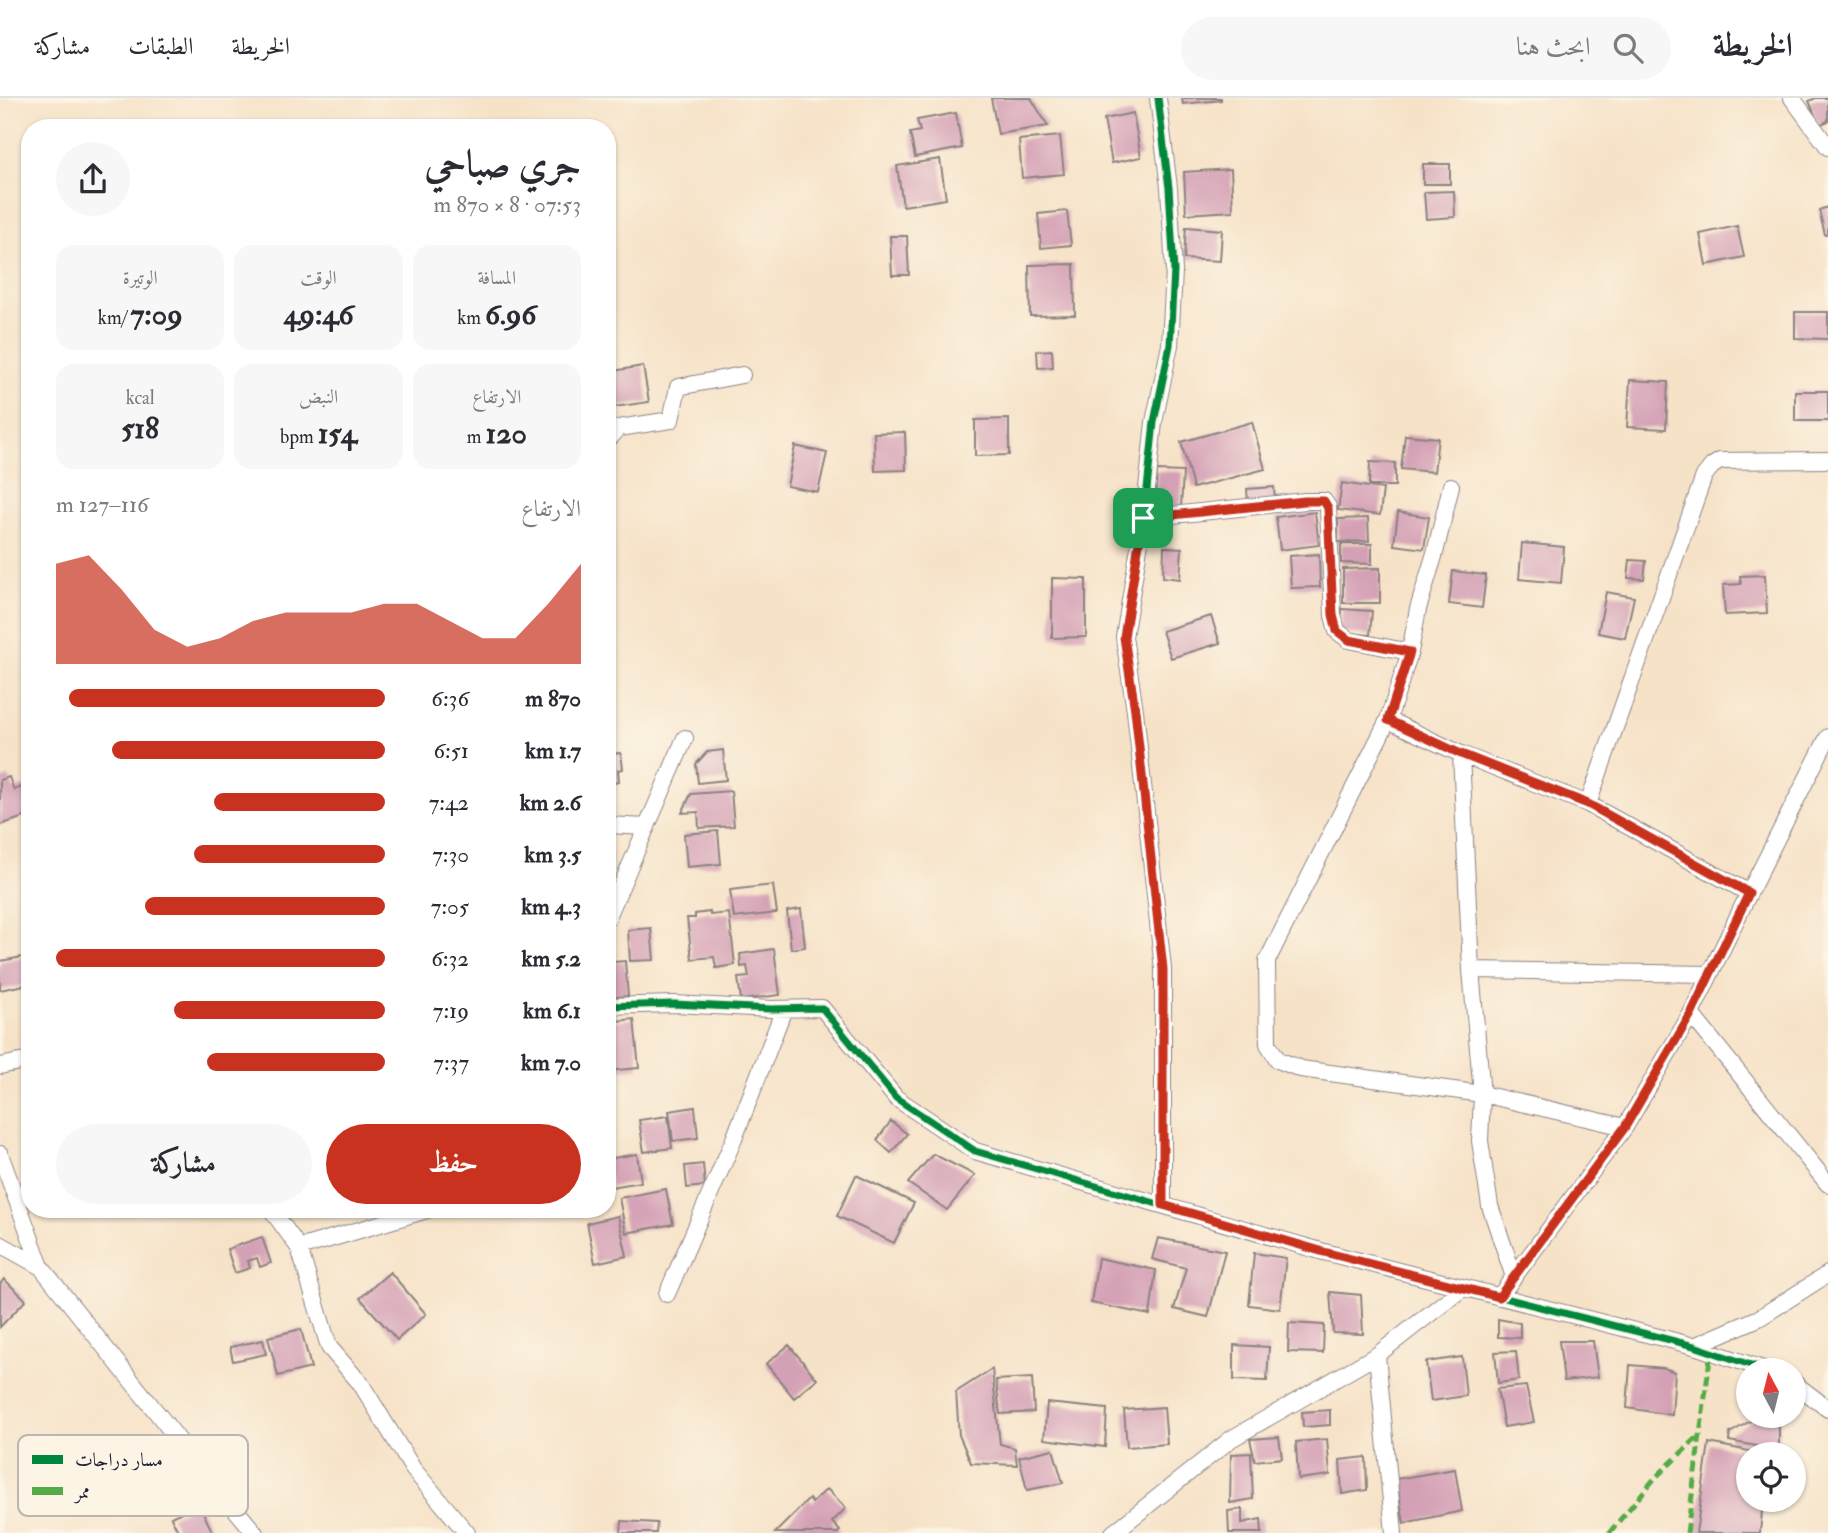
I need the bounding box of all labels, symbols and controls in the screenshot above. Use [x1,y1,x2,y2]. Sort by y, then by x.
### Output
search box [1181,17,1671,80]
text: الخريطة [1713,25,1793,66]
icon: search [1609,29,1647,67]
text: مشاركة [35,31,90,62]
text: الطبقات [128,31,194,62]
text: الخريطة [232,31,290,62]
text: ابحث هنا [1516,31,1591,63]
text: جري صباحي [425,140,581,188]
button: share [56,142,130,216]
text: 07:53 · 8 × 870 m [433,190,581,219]
text: الوتيرة [123,266,158,290]
text: الوقت [300,266,337,290]
text: المسافة [477,266,516,290]
text: 7:09 [131,296,183,333]
text: 49:46 [283,296,354,333]
text: 6.96 [485,296,536,333]
text: /km [98,306,131,330]
text: km [457,306,485,330]
text: النبض [299,385,338,409]
text: الارتفاع [472,385,521,409]
text: kcal [126,386,155,410]
text: 518 [121,410,159,447]
text: 154 [318,415,357,452]
text: 120 [486,415,527,452]
text: bpm [280,425,318,449]
text: m [467,425,486,449]
pin [1113,488,1173,548]
text: 116–127 m [56,490,149,519]
text: الارتفاع [521,494,581,523]
icon: arrive [1124,499,1162,537]
text: 6:36 [431,684,469,713]
text: 870 m [525,684,581,713]
text: 6:51 [433,736,469,765]
text: 1.7 km [525,736,581,765]
text: 7:42 [429,788,469,817]
text: 2.6 km [520,788,581,817]
text: 7:30 [432,840,469,869]
text: 3.5 km [524,840,581,869]
text: 7:05 [431,892,469,921]
text: 4.3 km [521,892,581,921]
text: 6:32 [431,944,469,973]
text: 5.2 km [522,944,581,973]
text: 7:19 [433,996,469,1025]
text: 6.1 km [523,996,581,1025]
text: 7:37 [433,1048,469,1077]
text: 7.0 km [521,1048,581,1077]
button: مشاركة [56,1124,312,1204]
button: حفظ [326,1124,581,1204]
north arrow [1736,1358,1806,1428]
map controls [1736,1358,1806,1512]
legend [18,1435,248,1516]
button: locate [1736,1442,1806,1512]
text: مسار دراجات [75,1448,163,1472]
text: ممر [73,1480,90,1504]

